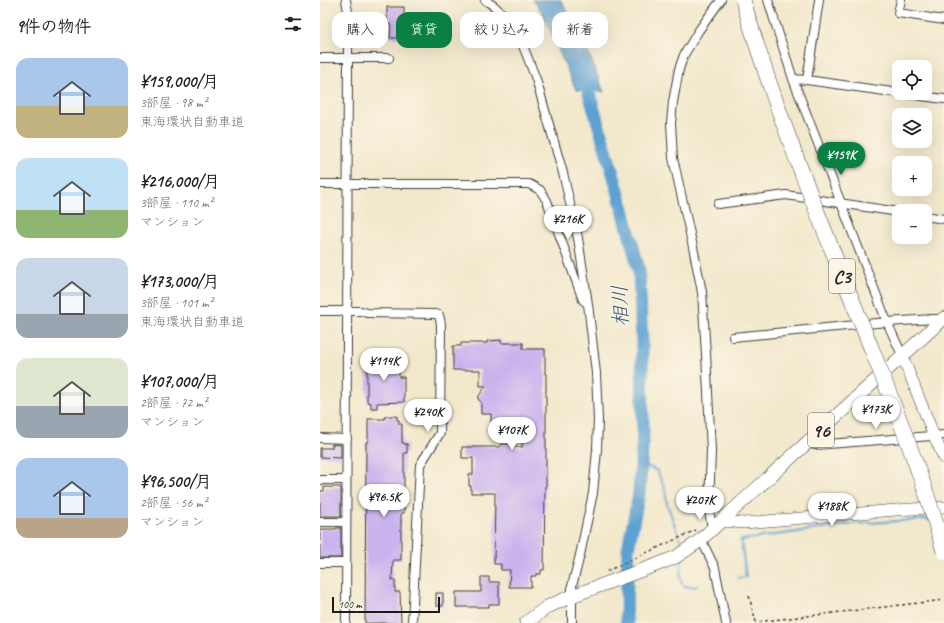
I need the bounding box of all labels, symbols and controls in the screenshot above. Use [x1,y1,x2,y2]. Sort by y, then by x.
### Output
chip: 購入 [332,12,388,48]
chip: 賃貸 [396,12,452,48]
chip: 絞り込み [460,12,544,48]
chip: 新着 [552,12,608,48]
icon: filters [282,13,304,35]
text: 9件の物件 [16,16,91,37]
map controls [892,60,932,244]
button: locate [892,60,932,100]
text: ¥159,000/月 [140,71,219,92]
icon: home [48,74,96,122]
text: 3部屋 · 98 m² [140,95,207,111]
button: layers [892,108,932,148]
text: 東海環状自動車道 [140,114,244,130]
pin: ¥159K [813,142,869,176]
text: ¥159K [826,147,856,163]
button: + [892,156,932,196]
text: ¥216,000/月 [140,171,220,192]
icon: home [48,174,96,222]
text: 3部屋 · 110 m² [140,195,213,211]
button: − [892,204,932,244]
pin: ¥216K [540,206,596,240]
text: ¥216K [553,211,583,227]
text: マンション [140,214,204,230]
road number: C3 [829,259,855,293]
text: ¥173,000/月 [140,271,219,292]
icon: home [48,274,96,322]
water label: 相川 [606,285,634,327]
text: 3部屋 · 101 m² [140,295,213,311]
text: 東海環状自動車道 [140,314,244,330]
pin: ¥114K [356,348,412,382]
text: ¥114K [369,353,399,369]
text: ¥107,000/月 [140,371,219,392]
icon: home [48,374,96,422]
text: 2部屋 · 72 m² [140,395,207,411]
pin: ¥173K [848,396,904,430]
pin: ¥240K [400,399,456,433]
text: ¥173K [861,401,891,417]
text: ¥240K [413,404,443,420]
road number: 96 [808,413,834,447]
text: マンション [140,414,204,430]
pin: ¥107K [484,417,540,451]
text: ¥107K [497,422,527,438]
text: ¥96,500/月 [140,471,212,492]
icon: home [48,474,96,522]
pin: ¥96.5K [351,484,417,518]
pin: ¥207K [672,487,728,521]
text: ¥96.5K [368,489,400,505]
text: ¥207K [685,492,715,508]
pin: ¥188K [804,493,860,527]
text: 2部屋 · 56 m² [140,495,207,511]
text: ¥188K [817,498,847,514]
text: マンション [140,514,204,530]
scale bar [332,595,440,614]
text: 100 m [338,597,362,611]

